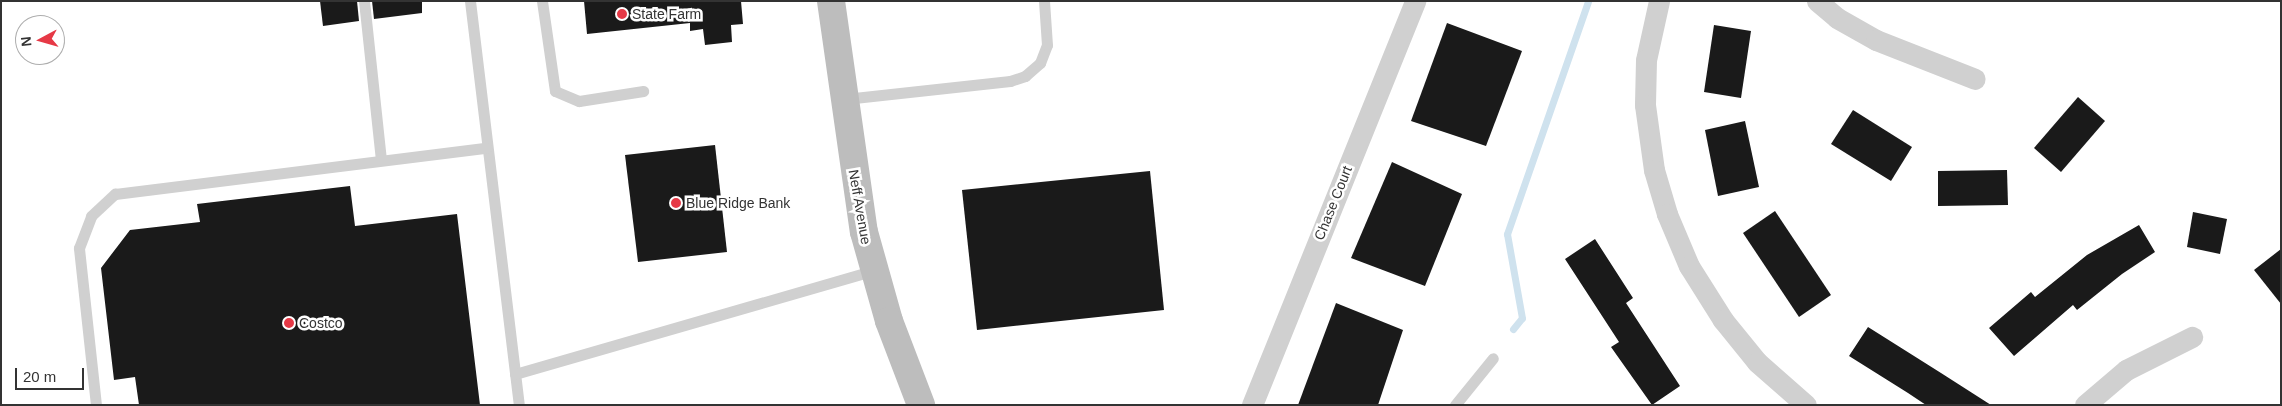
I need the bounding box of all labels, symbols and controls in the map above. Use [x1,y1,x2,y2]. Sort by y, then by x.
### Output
place label: State Farm [632,6,701,22]
marker: State Farm [616,8,628,20]
north arrow [15,15,65,65]
text: N [18,36,35,47]
street label: Chase Court [1310,163,1356,243]
street label: Neff Avenue [845,168,875,246]
place label: Blue Ridge Bank [686,195,790,211]
marker: Blue Ridge Bank [670,197,682,209]
place label: Costco [299,315,343,331]
marker: Costco [283,317,295,329]
scale bar [18,358,86,390]
text: 20 m [23,368,56,385]

